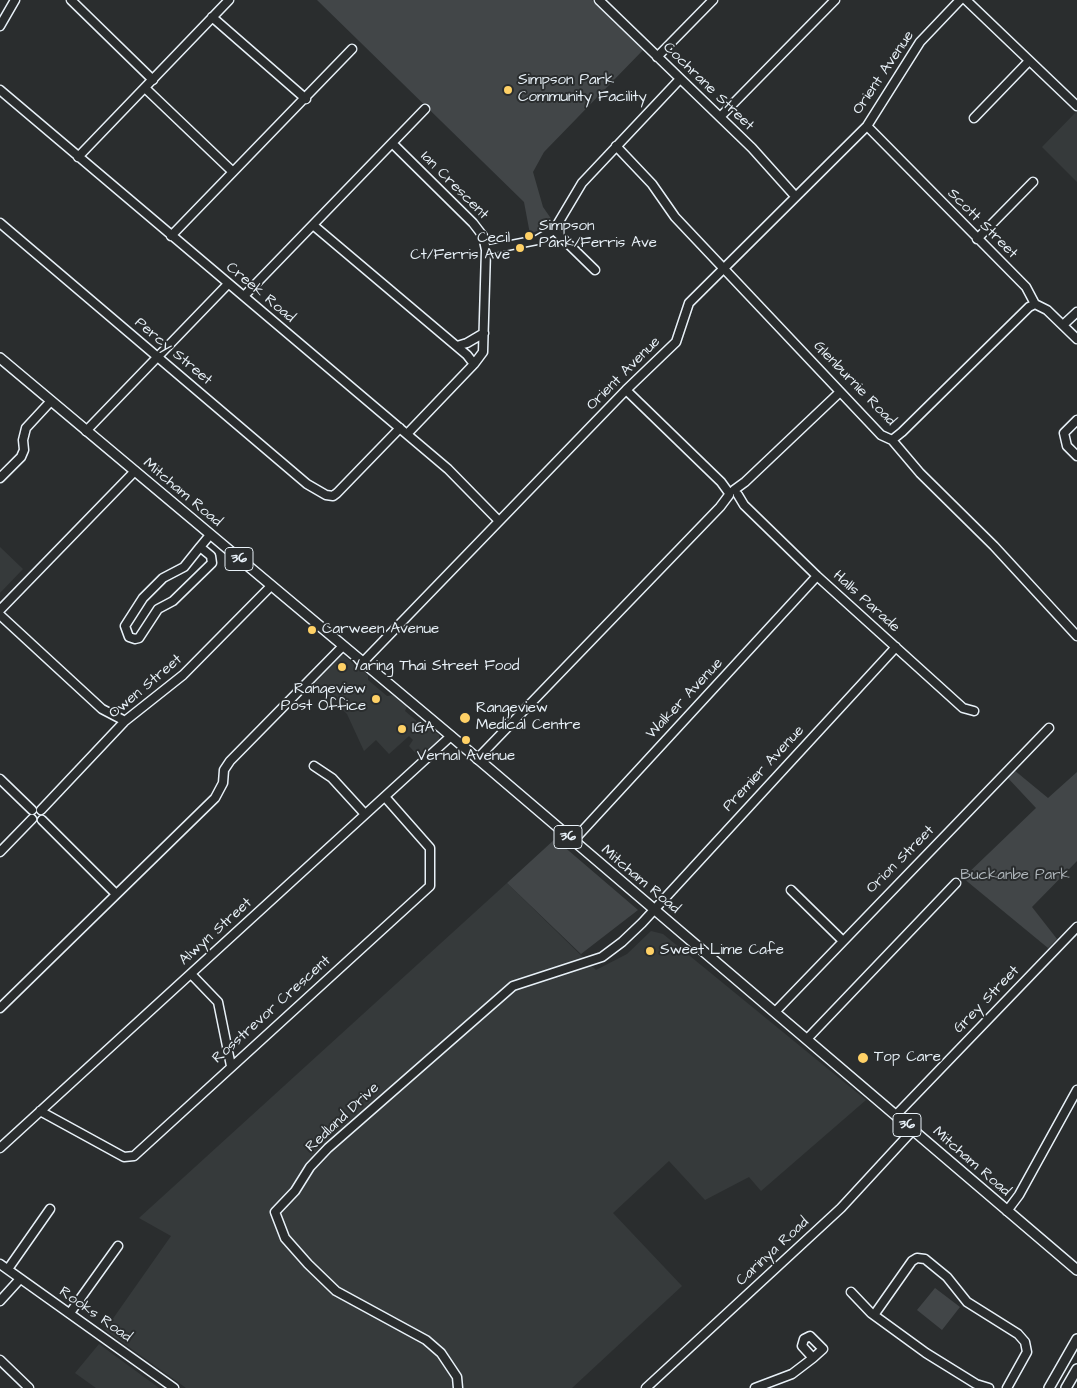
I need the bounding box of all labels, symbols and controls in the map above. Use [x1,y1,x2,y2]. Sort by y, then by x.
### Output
street label: Orient Avenue [849,28,919,118]
street label: Cochrane Street [659,39,757,135]
place label: Simpson Park Community Facility [518,72,647,107]
marker: Simpson Park Community Facility [502,84,514,96]
street label: Ian Crescent [416,148,492,224]
street label: Scott Street [943,185,1021,263]
place label: Simpson Park/Ferris Ave [539,218,657,253]
place label: Cecil Ct/Ferris Ave [410,230,510,265]
marker: Simpson Park/Ferris Ave [523,230,535,242]
marker: Cecil Ct/Ferris Ave [514,242,526,254]
street label: Creek Road [222,259,298,327]
street label: Percy Street [130,314,216,390]
street label: Orient Avenue [583,333,665,415]
street label: Glenburnie Road [809,338,899,430]
street label: Mitcham Road [139,455,225,531]
road number: 36 [225,548,253,570]
street label: Halls Parade [829,567,903,637]
place label: Carween Avenue [322,621,439,639]
marker: Carween Avenue [306,624,318,636]
street label: Owen Street [106,651,186,723]
street label: Walker Avenue [643,655,727,743]
place label: Yaring Thai Street Food [352,658,519,676]
marker: Yaring Thai Street Food [336,661,348,673]
place label: Rangeview Post Office [281,681,366,716]
marker: Rangeview Post Office [370,693,382,705]
place label: Rangeview Medical Centre [476,700,581,735]
marker: Rangeview Medical Centre [458,711,472,725]
place label: IGA [412,720,434,738]
street label: Premier Avenue [720,722,808,816]
marker: IGA [396,723,408,735]
marker: Vernal Avenue [460,734,472,746]
place label: Vernal Avenue [417,748,515,766]
street label: Orion Street [863,822,939,898]
road number: 36 [554,826,582,849]
street label: Mitcham Road [597,842,683,918]
park label: Buckanbe Park [960,867,1070,885]
street label: Alwyn Street [176,894,256,970]
place label: Sweet Lime Cafe [660,942,784,960]
marker: Sweet Lime Cafe [644,945,656,957]
street label: Rosstrevor Crescent [209,952,335,1068]
street label: Grey Street [950,962,1024,1038]
place label: Top Care [874,1049,941,1067]
marker: Top Care [856,1051,870,1065]
street label: Redland Drive [303,1079,383,1157]
road number: 36 [893,1114,921,1136]
street label: Mitcham Road [928,1123,1014,1201]
street label: Carinya Road [733,1214,813,1290]
street label: Rooks Road [55,1283,135,1347]

